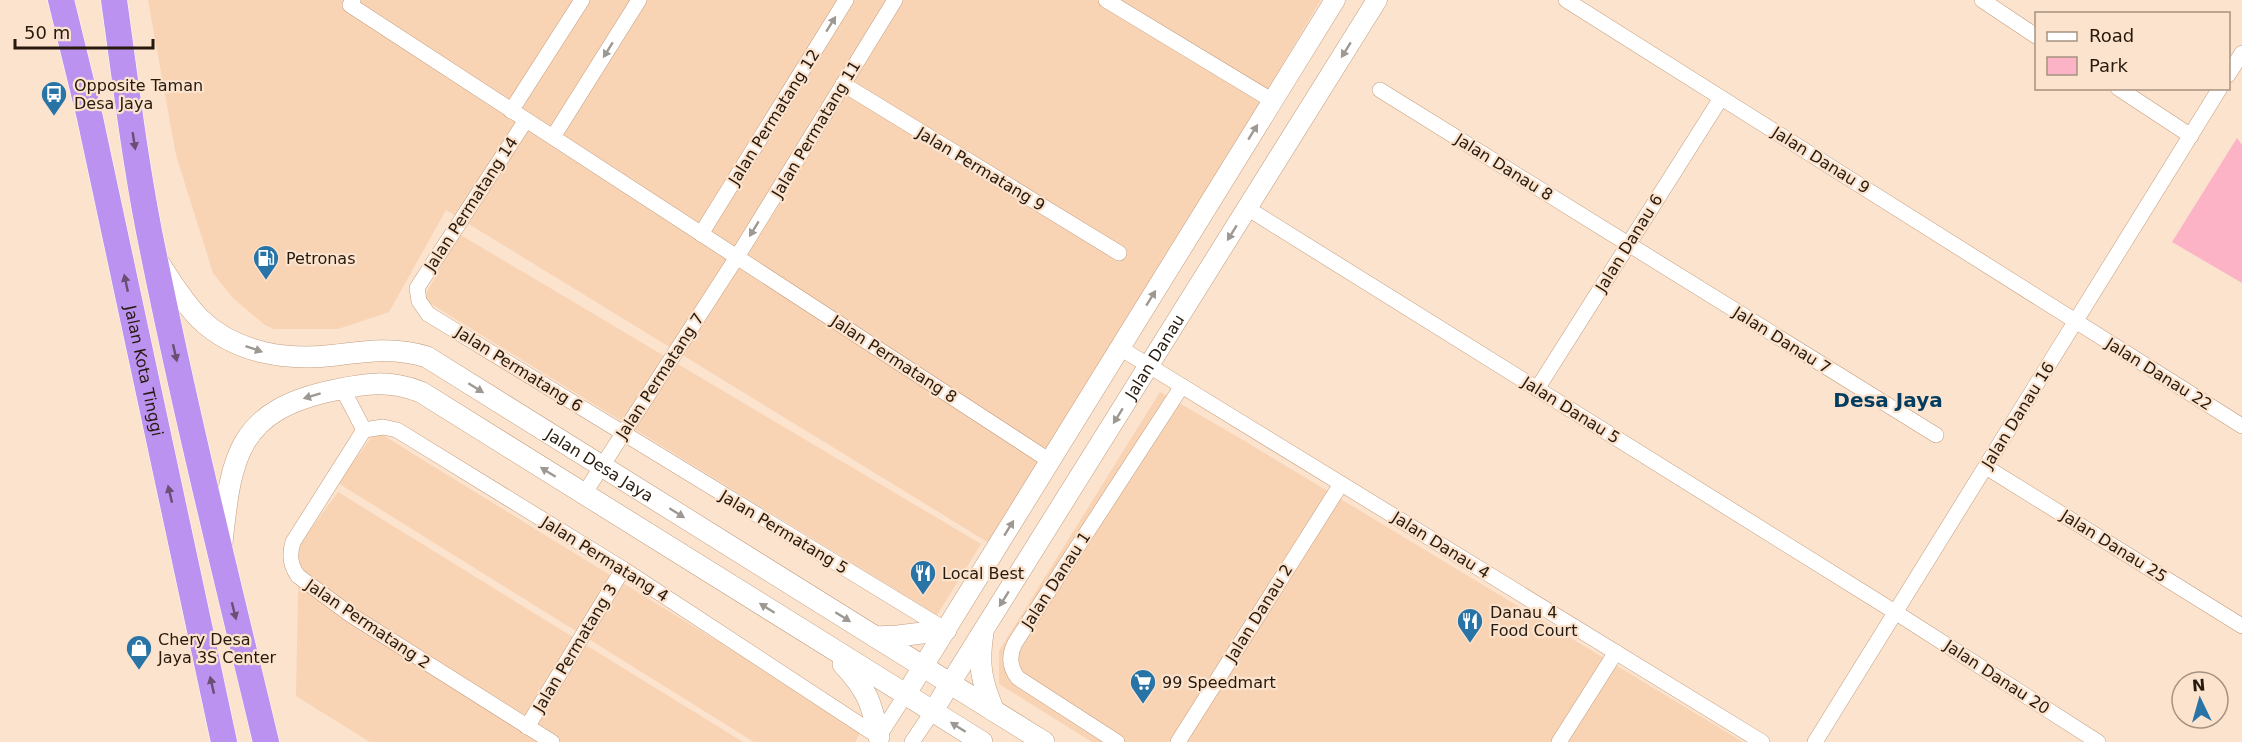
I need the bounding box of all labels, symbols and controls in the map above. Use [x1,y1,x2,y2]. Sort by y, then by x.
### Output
scale bar [15,12,153,50]
legend [2035,12,2230,90]
one-way arrow [826,16,837,32]
text: 50 m [24,22,70,43]
text: Road [2089,25,2134,46]
one-way arrow [602,41,613,58]
one-way arrow [1340,42,1351,58]
street label: Jalan Permatang 12 [724,46,824,189]
text: Park [2089,55,2128,76]
street label: Jalan Permatang 11 [767,57,864,202]
place label: Opposite Taman Desa Jaya [74,76,203,113]
bus stop icon: Opposite Taman Desa Jaya [39,79,69,117]
street label: Jalan Danau 9 [1768,122,1873,198]
street label: Jalan Permatang 9 [913,123,1049,215]
one-way arrow [1248,124,1259,141]
street label: Jalan Danau 8 [1451,129,1556,205]
one-way arrow [129,132,138,151]
street label: Jalan Permatang 14 [420,133,522,276]
street label: Jalan Danau 6 [1591,191,1667,296]
one-way arrow [749,221,760,237]
one-way arrow [1226,225,1237,241]
fuel station icon: Petronas [251,243,281,281]
place label: Petronas [286,249,356,268]
one-way arrow [120,274,130,292]
one-way arrow [1145,290,1156,306]
street label: Jalan Danau 7 [1729,302,1834,378]
street label: Jalan Kota Tinggi [121,303,168,438]
street label: Jalan Permatang 7 [612,309,708,443]
street label: Jalan Permatang 8 [827,311,961,407]
street label: Jalan Danau [1120,311,1188,403]
street label: Jalan Permatang 6 [451,322,586,416]
street label: Jalan Danau 22 [2102,333,2216,414]
one-way arrow [171,343,181,362]
one-way arrow [245,345,263,355]
street label: Jalan Danau 16 [1977,358,2058,472]
street label: Jalan Danau 5 [1518,372,1623,448]
one-way arrow [468,382,484,393]
district label: Desa Jaya [1833,388,1943,412]
one-way arrow [303,392,321,401]
one-way arrow [1113,407,1124,424]
street label: Jalan Desa Jaya [542,424,657,505]
one-way arrow [540,466,556,477]
one-way arrow [165,485,174,504]
street label: Jalan Permatang 5 [716,486,852,578]
street label: Jalan Danau 25 [2057,505,2171,586]
street label: Jalan Danau 4 [1388,507,1493,583]
one-way arrow [669,508,685,519]
street label: Jalan Permatang 4 [537,512,672,606]
one-way arrow [1004,519,1015,536]
street label: Jalan Danau 1 [1017,528,1094,633]
restaurant icon: Local Best [908,558,938,596]
street label: Jalan Danau 2 [1221,561,1297,666]
place label: Local Best [942,564,1024,583]
street label: Jalan Permatang 2 [301,575,434,673]
street label: Jalan Permatang 3 [529,580,621,716]
one-way arrow [998,591,1009,607]
one-way arrow [229,602,239,620]
one-way arrow [759,603,775,614]
place label: Danau 4 Food Court [1490,603,1577,640]
restaurant icon: Danau 4 Food Court [1455,606,1485,644]
one-way arrow [835,611,851,622]
place label: Chery Desa Jaya 3S Center [157,630,277,667]
shop icon: Chery Desa Jaya 3S Center [124,633,154,671]
street label: Jalan Danau 20 [1940,635,2053,718]
supermarket icon: 99 Speedmart [1128,667,1158,705]
north arrow [2170,670,2230,730]
place label: 99 Speedmart [1162,673,1276,692]
one-way arrow [207,675,217,694]
text: N [2191,676,2206,696]
one-way arrow [949,721,966,732]

